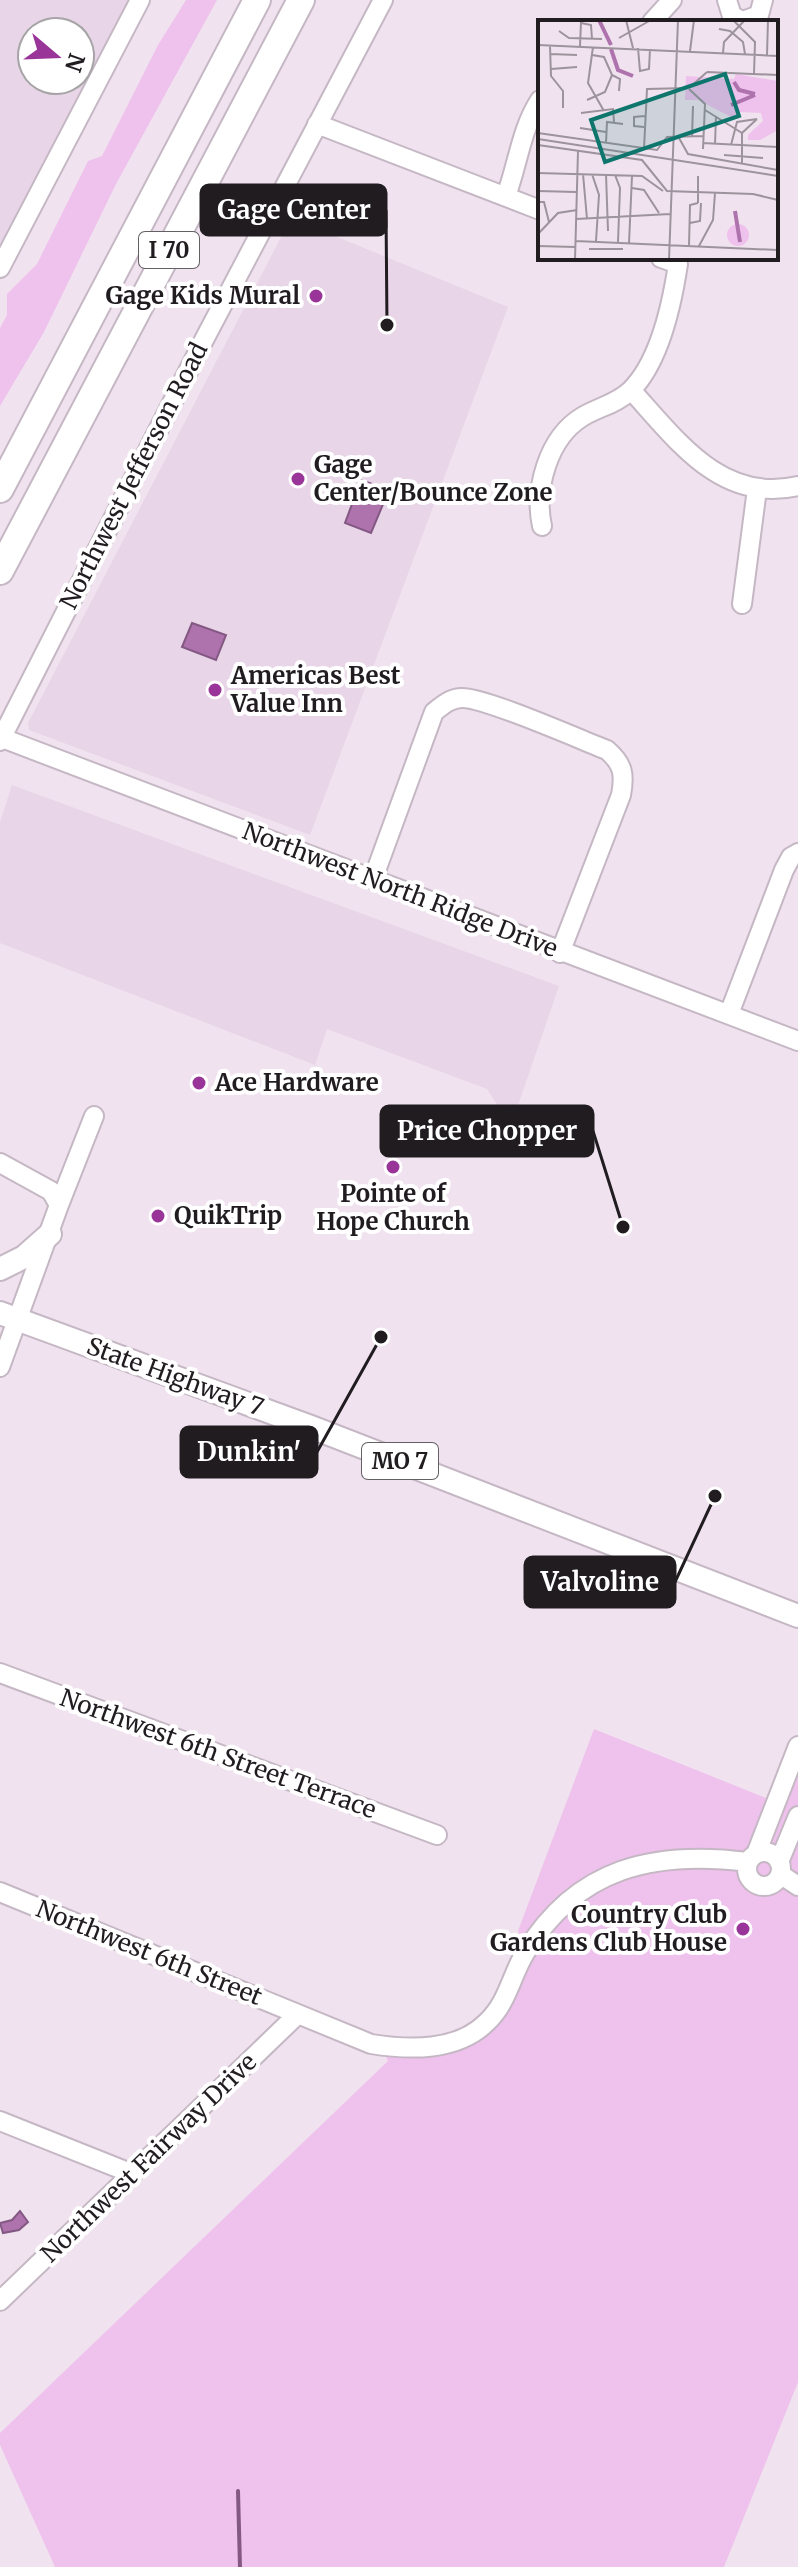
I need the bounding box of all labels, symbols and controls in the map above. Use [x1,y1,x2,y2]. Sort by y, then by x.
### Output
north arrow [16,16,96,96]
inset map [538,20,778,260]
text: N [59,50,91,76]
callout: Gage Center [201,185,386,235]
text: Gage Center [217,193,371,226]
road number: I 70 [139,232,199,268]
place label: Gage Kids Mural [105,280,300,311]
marker: Gage Kids Mural [307,287,325,305]
street label: Northwest Jefferson Road [53,337,214,614]
place label: Gage Center/Bounce Zone [314,449,553,508]
marker: Gage Center/Bounce Zone [289,470,307,488]
place label: Americas Best Value Inn [230,660,401,719]
marker: Americas Best Value Inn [206,681,224,699]
street label: Northwest North Ridge Drive [238,815,562,964]
place label: Ace Hardware [214,1067,379,1098]
marker: Ace Hardware [190,1074,208,1092]
callout: Price Chopper [381,1106,593,1156]
text: Price Chopper [397,1114,577,1147]
marker: Pointe of Hope Church [384,1158,402,1176]
place label: Pointe of Hope Church [316,1178,470,1237]
place label: QuikTrip [174,1200,282,1231]
marker: QuikTrip [149,1207,167,1225]
street label: State Highway 7 [83,1330,268,1423]
callout: Dunkin' [181,1427,317,1477]
text: Dunkin' [197,1435,301,1468]
road number: MO 7 [362,1443,438,1479]
callout: Valvoline [525,1557,675,1607]
text: Valvoline [540,1565,659,1598]
street label: Northwest 6th Street Terrace [56,1682,380,1825]
street label: Northwest 6th Street [32,1893,267,2012]
place label: Country Club Gardens Club House [490,1899,727,1958]
marker: Country Club Gardens Club House [734,1920,752,1938]
street label: Northwest Fairway Drive [34,2047,263,2269]

